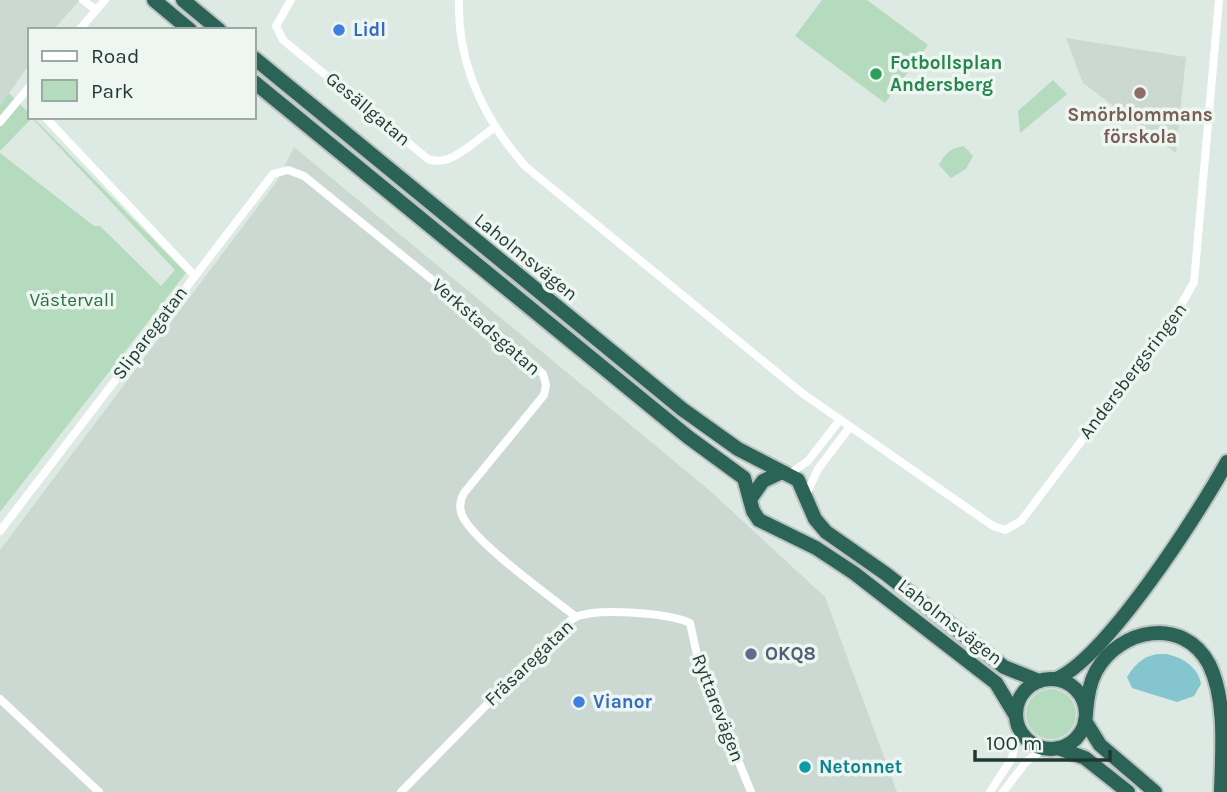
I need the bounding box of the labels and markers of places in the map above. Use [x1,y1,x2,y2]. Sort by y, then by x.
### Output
place label: Lidl [353,19,386,41]
marker: Lidl [331,22,347,38]
place label: Fotbollsplan Andersberg [890,52,1002,96]
marker: Fotbollsplan Andersberg [868,66,884,82]
marker: Smörblommans förskola [1132,85,1148,101]
place label: Smörblommans förskola [1067,104,1213,148]
place label: OKQ8 [765,643,816,665]
marker: OKQ8 [743,646,759,662]
place label: Vianor [593,691,652,713]
marker: Vianor [571,694,587,710]
place label: Netonnet [819,756,902,778]
marker: Netonnet [797,759,813,775]

